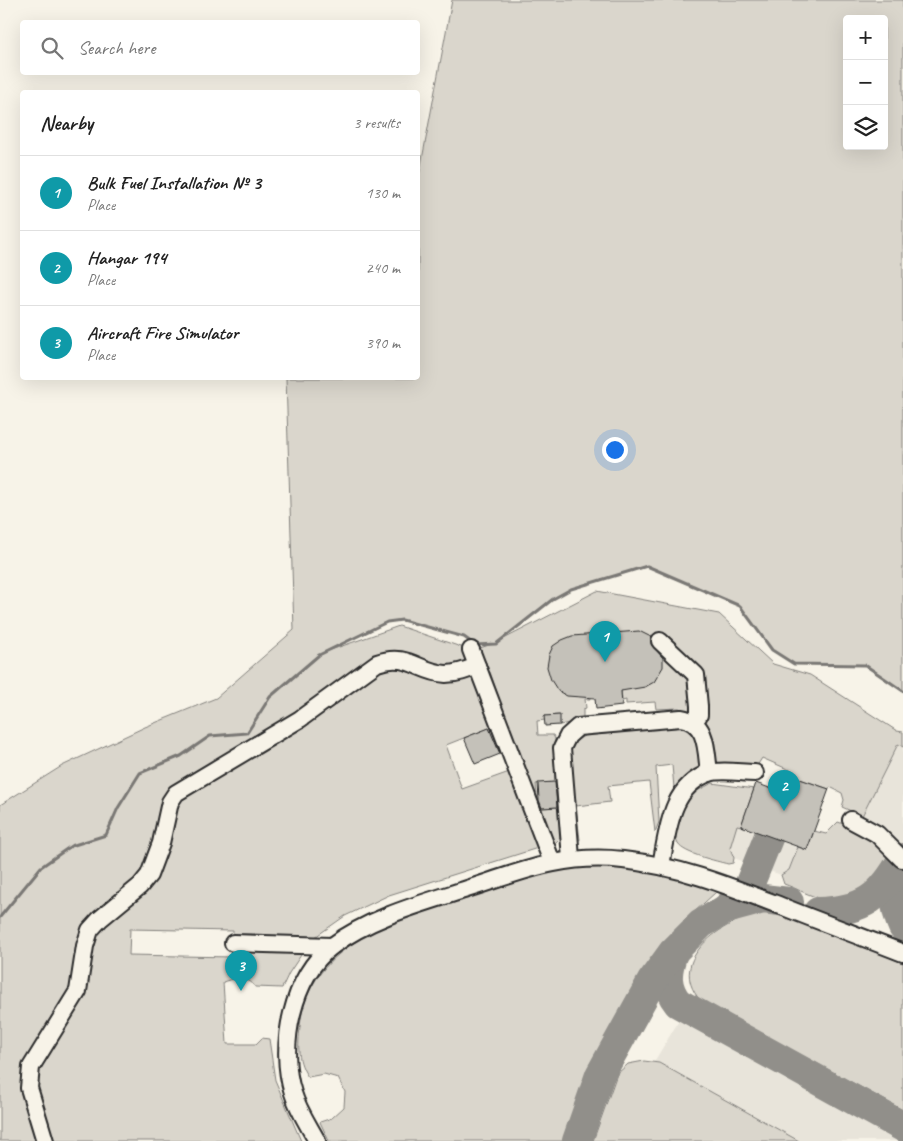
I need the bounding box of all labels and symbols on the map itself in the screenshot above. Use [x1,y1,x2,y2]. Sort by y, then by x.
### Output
your location [602,437,628,463]
pin: 1 [589,621,621,662]
pin: 2 [768,770,800,811]
pin: 3 [225,950,257,991]

